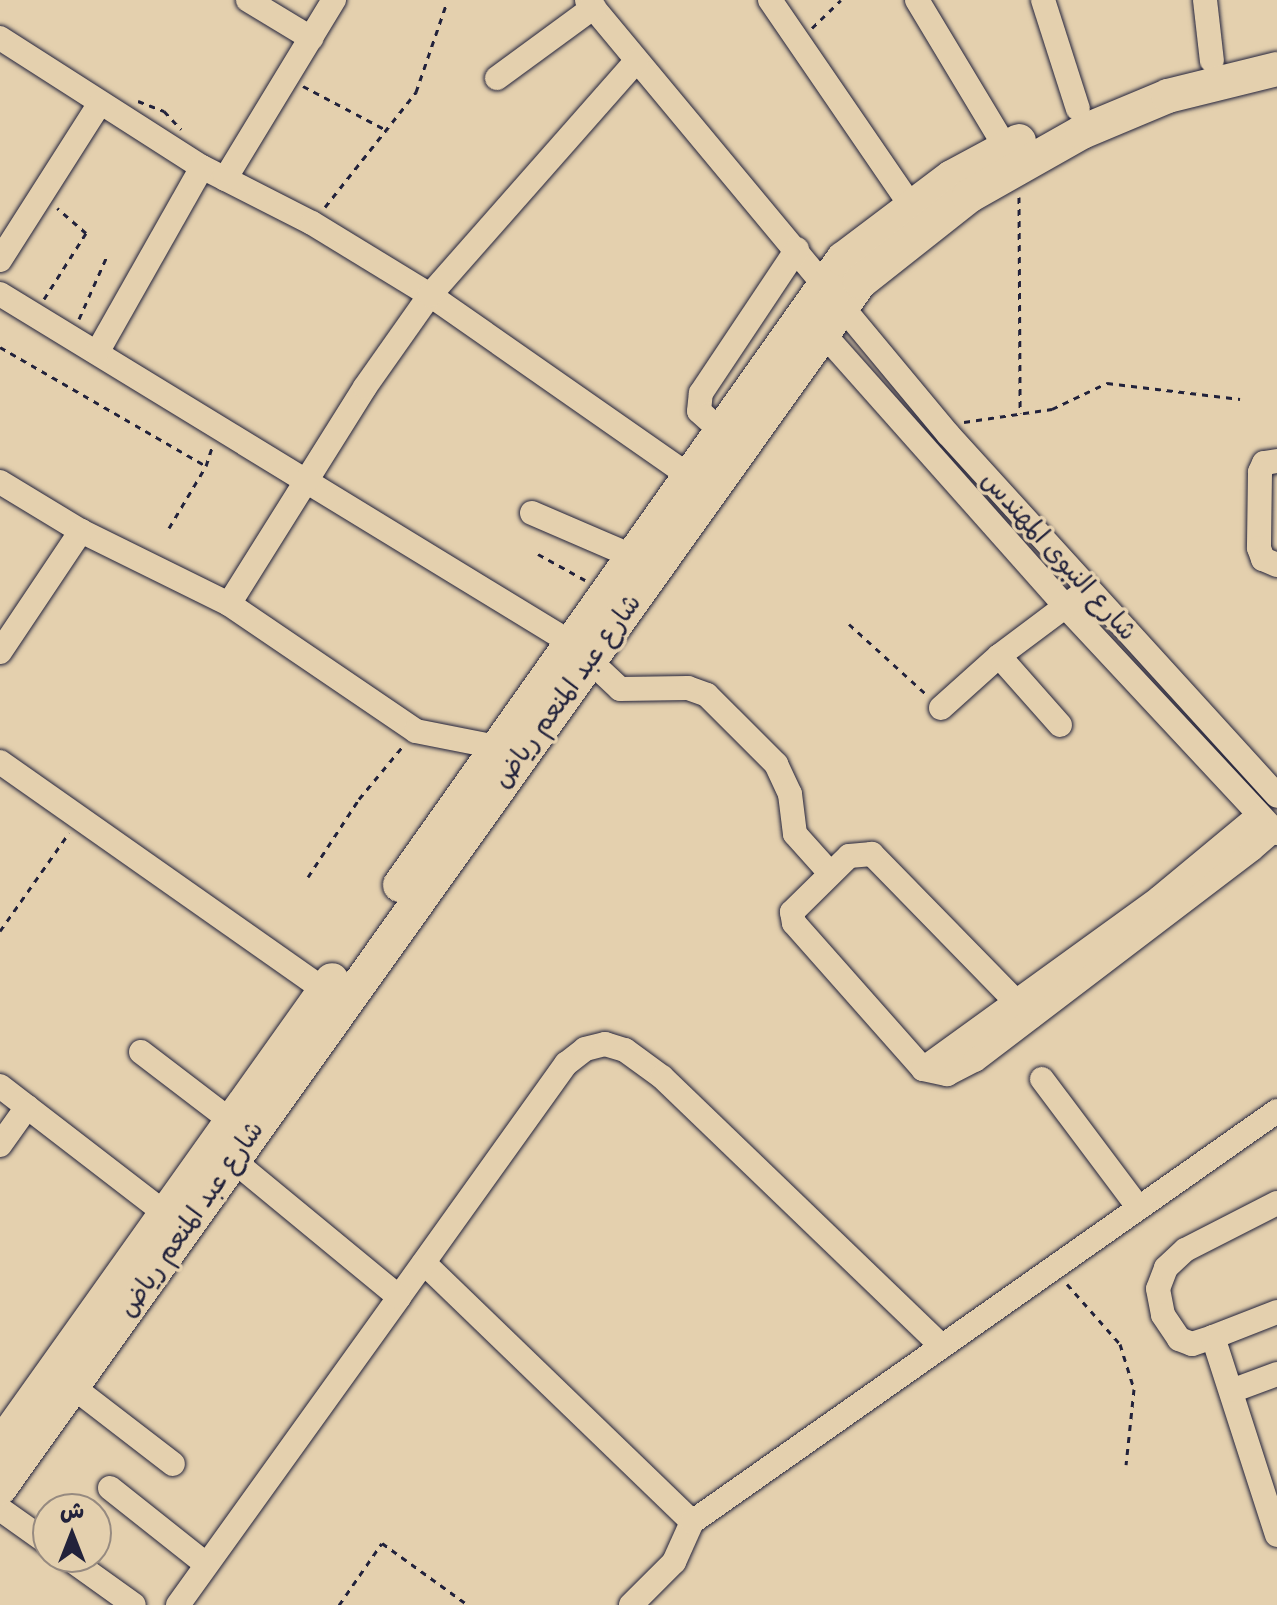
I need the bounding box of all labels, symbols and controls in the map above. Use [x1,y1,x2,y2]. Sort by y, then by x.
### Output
street label: شارع النبوى المهندس [975,465,1143,647]
street label: شارع عبد المنعم رياض [486,588,648,794]
street label: شارع عبد المنعم رياض [112,1115,270,1323]
text: ش [60,1491,84,1530]
north arrow [32,1493,112,1573]

